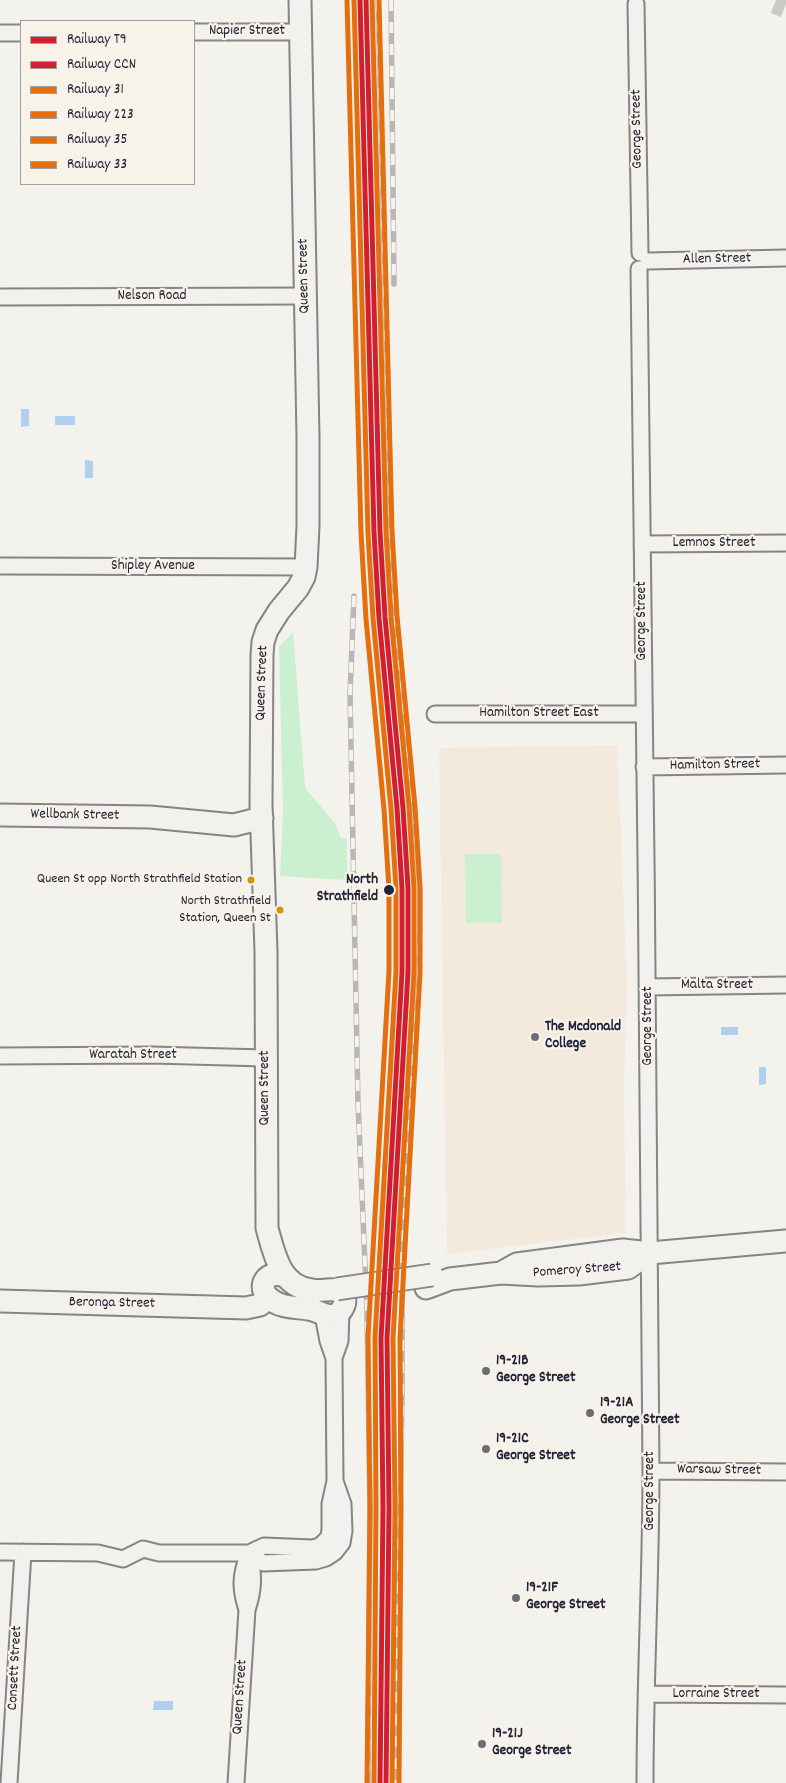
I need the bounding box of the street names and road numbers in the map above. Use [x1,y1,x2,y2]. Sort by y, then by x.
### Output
street label: Napier Street [209,23,285,41]
street label: George Street [628,89,648,169]
street label: Queen Street [295,238,315,314]
street label: Allen Street [682,250,752,270]
street label: Nelson Road [118,288,186,306]
street label: Lemnos Street [673,535,755,553]
street label: Shipley Avenue [111,558,195,576]
street label: George Street [634,581,652,661]
street label: Queen Street [253,645,273,721]
street label: Hamilton Street East [479,705,599,723]
street label: Hamilton Street [670,756,760,776]
street label: Wellbank Street [30,806,120,826]
street label: Malta Street [681,977,753,995]
street label: George Street [640,986,658,1066]
street label: Waratah Street [89,1047,177,1065]
street label: Queen Street [257,1050,275,1126]
street label: Pomeroy Street [532,1259,622,1283]
street label: Beronga Street [69,1294,155,1314]
street label: George Street [642,1451,660,1531]
street label: Warsaw Street [677,1461,761,1481]
street label: Consett Street [5,1625,27,1711]
street label: Queen Street [229,1659,253,1735]
street label: Lorraine Street [672,1686,760,1704]

